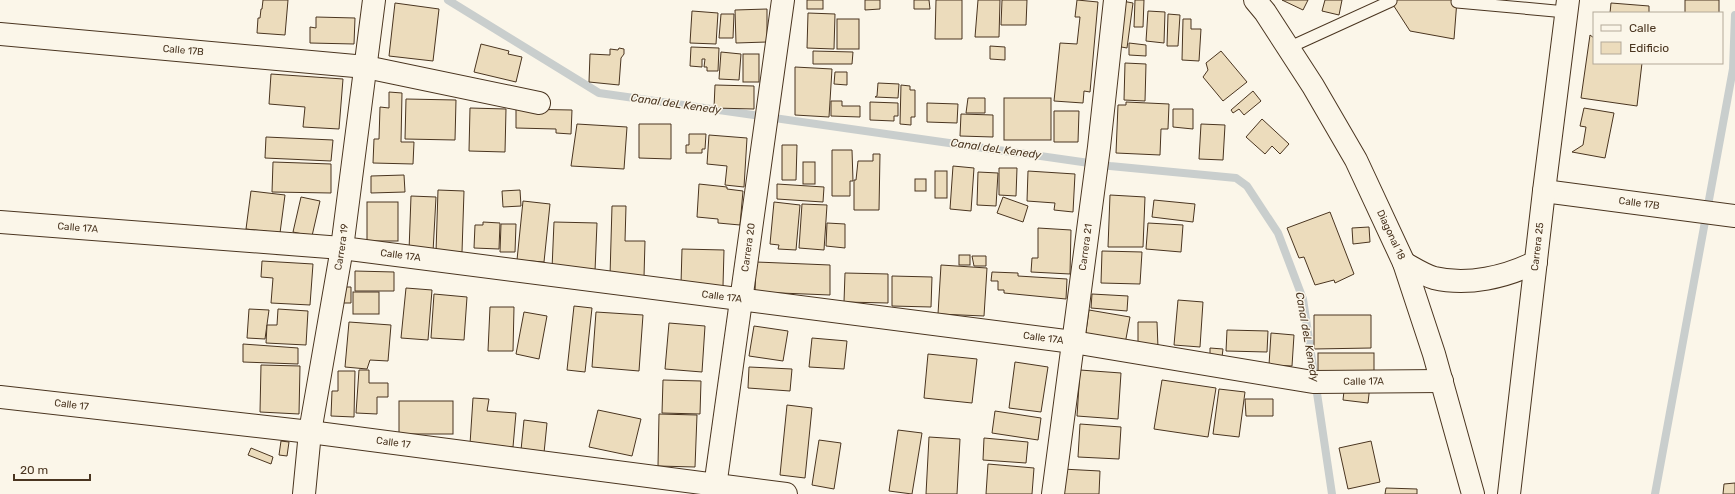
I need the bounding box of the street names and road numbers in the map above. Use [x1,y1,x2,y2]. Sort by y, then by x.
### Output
street label: Calle 17B [162,43,205,58]
street label: Calle 17B [1618,195,1661,212]
street label: Diagonal 18 [1374,208,1408,262]
street label: Calle 17A [57,220,99,235]
street label: Carrera 20 [739,222,758,273]
street label: Carrera 25 [1529,222,1546,272]
street label: Carrera 19 [332,223,351,271]
street label: Carrera 21 [1077,223,1095,271]
street label: Calle 17A [380,247,422,264]
street label: Calle 17A [701,288,743,305]
street label: Calle 17A [1022,330,1065,347]
street label: Calle 17A [1343,375,1384,388]
street label: Calle 17 [54,397,89,413]
street label: Calle 17 [375,435,411,451]

